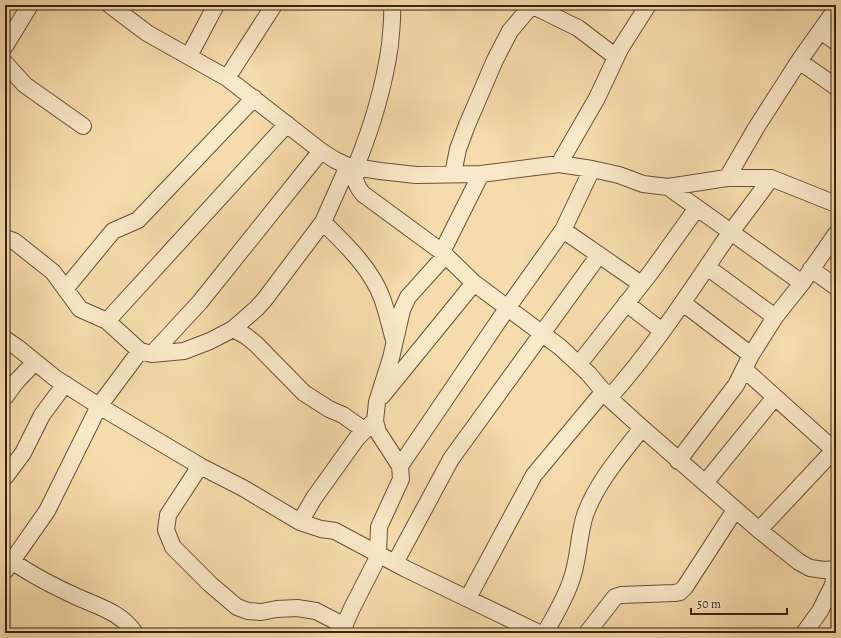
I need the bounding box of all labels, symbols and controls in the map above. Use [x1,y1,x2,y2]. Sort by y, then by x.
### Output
scale bar [691,590,787,616]
text: 50 m [697,596,721,612]

